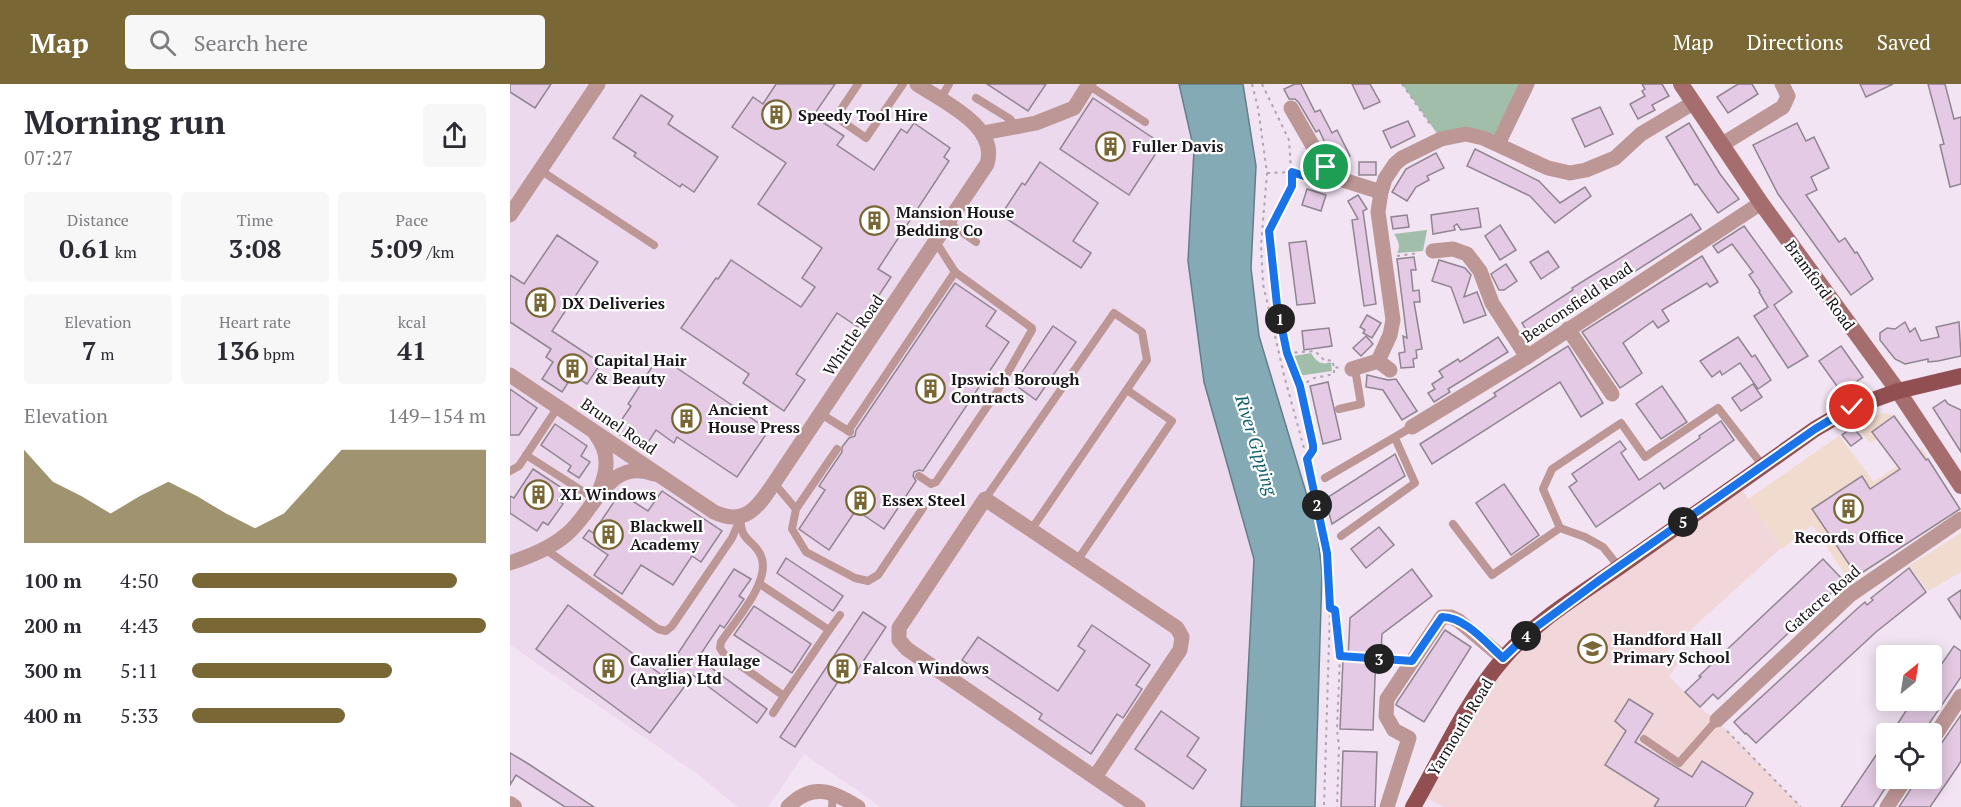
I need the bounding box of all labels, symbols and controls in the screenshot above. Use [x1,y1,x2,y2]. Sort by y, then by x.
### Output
search box [125,15,545,69]
text: Map [30,24,89,61]
icon: search [146,26,179,59]
text: Search here [194,28,308,57]
text: Map [1673,28,1714,56]
text: Directions [1747,28,1844,56]
text: Saved [1877,28,1931,56]
building icon: Speedy Tool Hire [761,99,793,131]
text: Morning run [24,100,226,143]
button: share [423,104,486,167]
place label: Speedy Tool Hire [798,104,928,126]
building icon: Fuller Davis [1095,130,1127,162]
place label: Fuller Davis [1132,135,1223,157]
pin [1300,141,1351,192]
text: 07:27 [24,144,73,171]
icon: arrive [1309,150,1342,183]
place label: Mansion House Bedding Co [896,201,1015,241]
building icon: Mansion House Bedding Co [859,205,891,237]
text: Distance [67,209,129,231]
text: Time [237,209,273,231]
text: Pace [396,209,428,231]
text: 0.61 [59,231,111,265]
text: 3:08 [229,231,282,265]
text: 5:09 [370,231,423,265]
street label: Bramford Road [1780,235,1860,335]
text: km [111,241,137,263]
text: /km [423,241,454,263]
street label: Beaconsfield Road [1517,257,1637,347]
building icon: DX Deliveries [525,287,557,319]
street label: Whittle Road [818,290,888,380]
place label: DX Deliveries [562,292,665,314]
pin: 1 [1265,304,1295,334]
text: 1 [1275,308,1285,330]
text: Elevation [64,311,132,333]
text: Heart rate [219,311,291,333]
text: kcal [398,311,426,333]
text: 7 [82,333,97,367]
text: 136 [215,333,259,367]
text: 41 [397,333,427,367]
text: m [97,343,114,365]
text: bpm [259,343,295,365]
place label: Capital Hair & Beauty [594,349,687,389]
building icon: Capital Hair & Beauty [557,353,589,385]
place label: Ipswich Borough Contracts [951,368,1080,408]
building icon: Ipswich Borough Contracts [914,372,946,404]
pin [1826,381,1877,432]
icon: check [1835,390,1868,423]
water label: River Gipping [1230,391,1284,499]
street label: Brunel Road [577,393,661,460]
place label: Ancient House Press [708,398,800,438]
text: Elevation [24,402,108,429]
text: 149–154 m [387,402,486,429]
building icon: Ancient House Press [671,402,703,434]
building icon: XL Windows [523,478,555,510]
place label: XL Windows [560,483,656,505]
building icon: Essex Steel [845,484,877,516]
place label: Essex Steel [882,489,966,511]
pin: 2 [1302,490,1332,520]
building icon: Records Office [1833,493,1865,525]
text: 2 [1312,494,1322,516]
pin: 5 [1668,507,1698,537]
text: 5 [1678,511,1688,533]
place label: Blackwell Academy [630,515,703,555]
building icon: Blackwell Academy [593,519,625,551]
place label: Records Office [1794,526,1904,548]
street label: Gatacre Road [1779,560,1865,638]
text: 100 m [24,567,82,594]
text: 4:50 [120,567,159,594]
text: 200 m [24,612,82,639]
text: 4:43 [120,612,159,639]
pin: 4 [1511,621,1541,651]
text: 4 [1521,625,1531,647]
place label: Handford Hall Primary School [1613,628,1730,668]
school or university icon: Handford Hall Primary School [1576,632,1608,664]
pin: 3 [1364,644,1394,674]
north arrow [1876,645,1942,711]
map controls [1876,645,1942,789]
text: 3 [1374,648,1384,670]
place label: Cavalier Haulage (Anglia) Ltd [630,649,761,689]
building icon: Falcon Windows [826,652,858,684]
building icon: Cavalier Haulage (Anglia) Ltd [593,653,625,685]
text: 300 m [24,657,82,684]
text: 5:11 [120,657,159,684]
place label: Falcon Windows [863,657,989,679]
street label: Yarmouth Road [1422,674,1498,780]
text: 400 m [24,702,82,729]
text: 5:33 [120,702,159,729]
button: locate [1876,723,1942,789]

